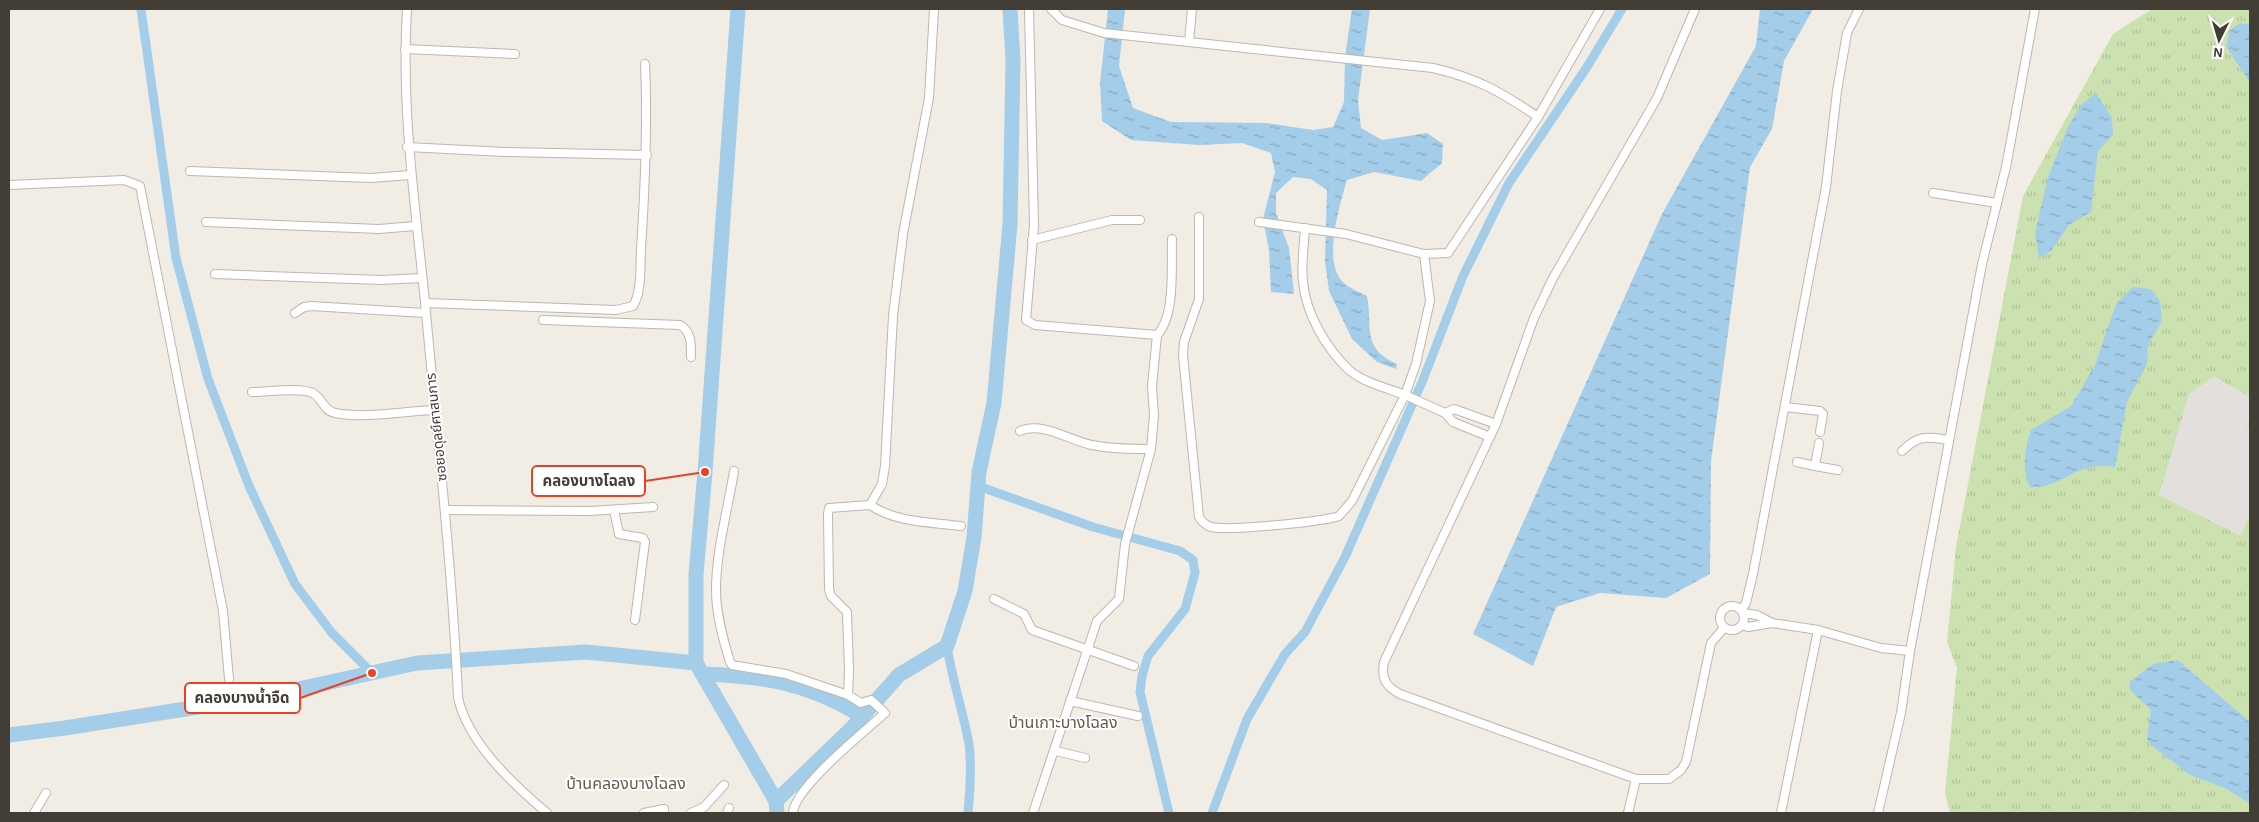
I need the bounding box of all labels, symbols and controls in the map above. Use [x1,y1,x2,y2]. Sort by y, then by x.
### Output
north arrow [2194,15,2244,65]
text: N [2212,45,2223,59]
street label: ซอยอดุลย์ศาสนการ [424,372,451,482]
callout: คลองบางโฉลง [532,466,645,496]
text: คลองบางโฉลง [543,473,635,489]
callout: คลองบางน้ำจืด [185,683,300,713]
text: คลองบางน้ำจืด [195,687,289,706]
district label: บ้านเกาะบางโฉลง [1008,715,1118,731]
district label: บ้านคลองบางโฉลง [566,776,686,792]

